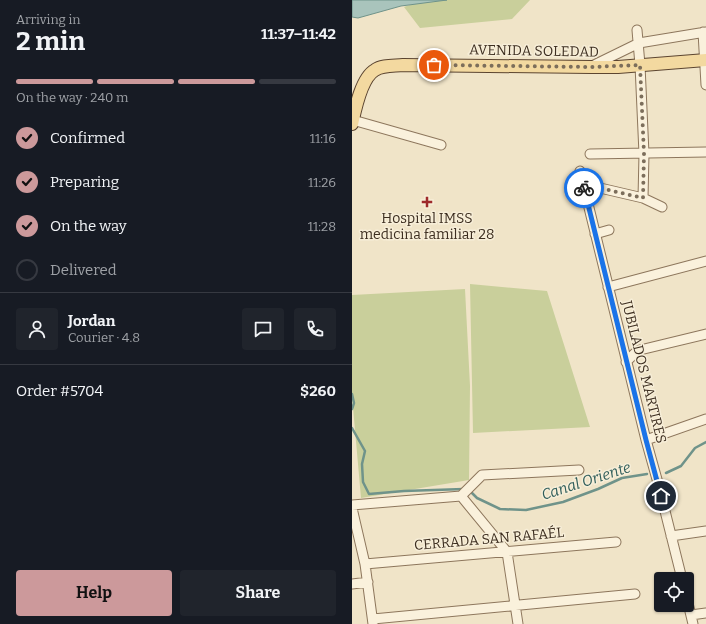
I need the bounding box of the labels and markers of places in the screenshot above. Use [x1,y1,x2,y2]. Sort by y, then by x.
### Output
pin [417,48,451,82]
marker: Hospital IMSS medicina familiar 28 [421,196,433,208]
place label: Hospital IMSS medicina familiar 28 [360,210,494,243]
pin [644,479,678,513]

